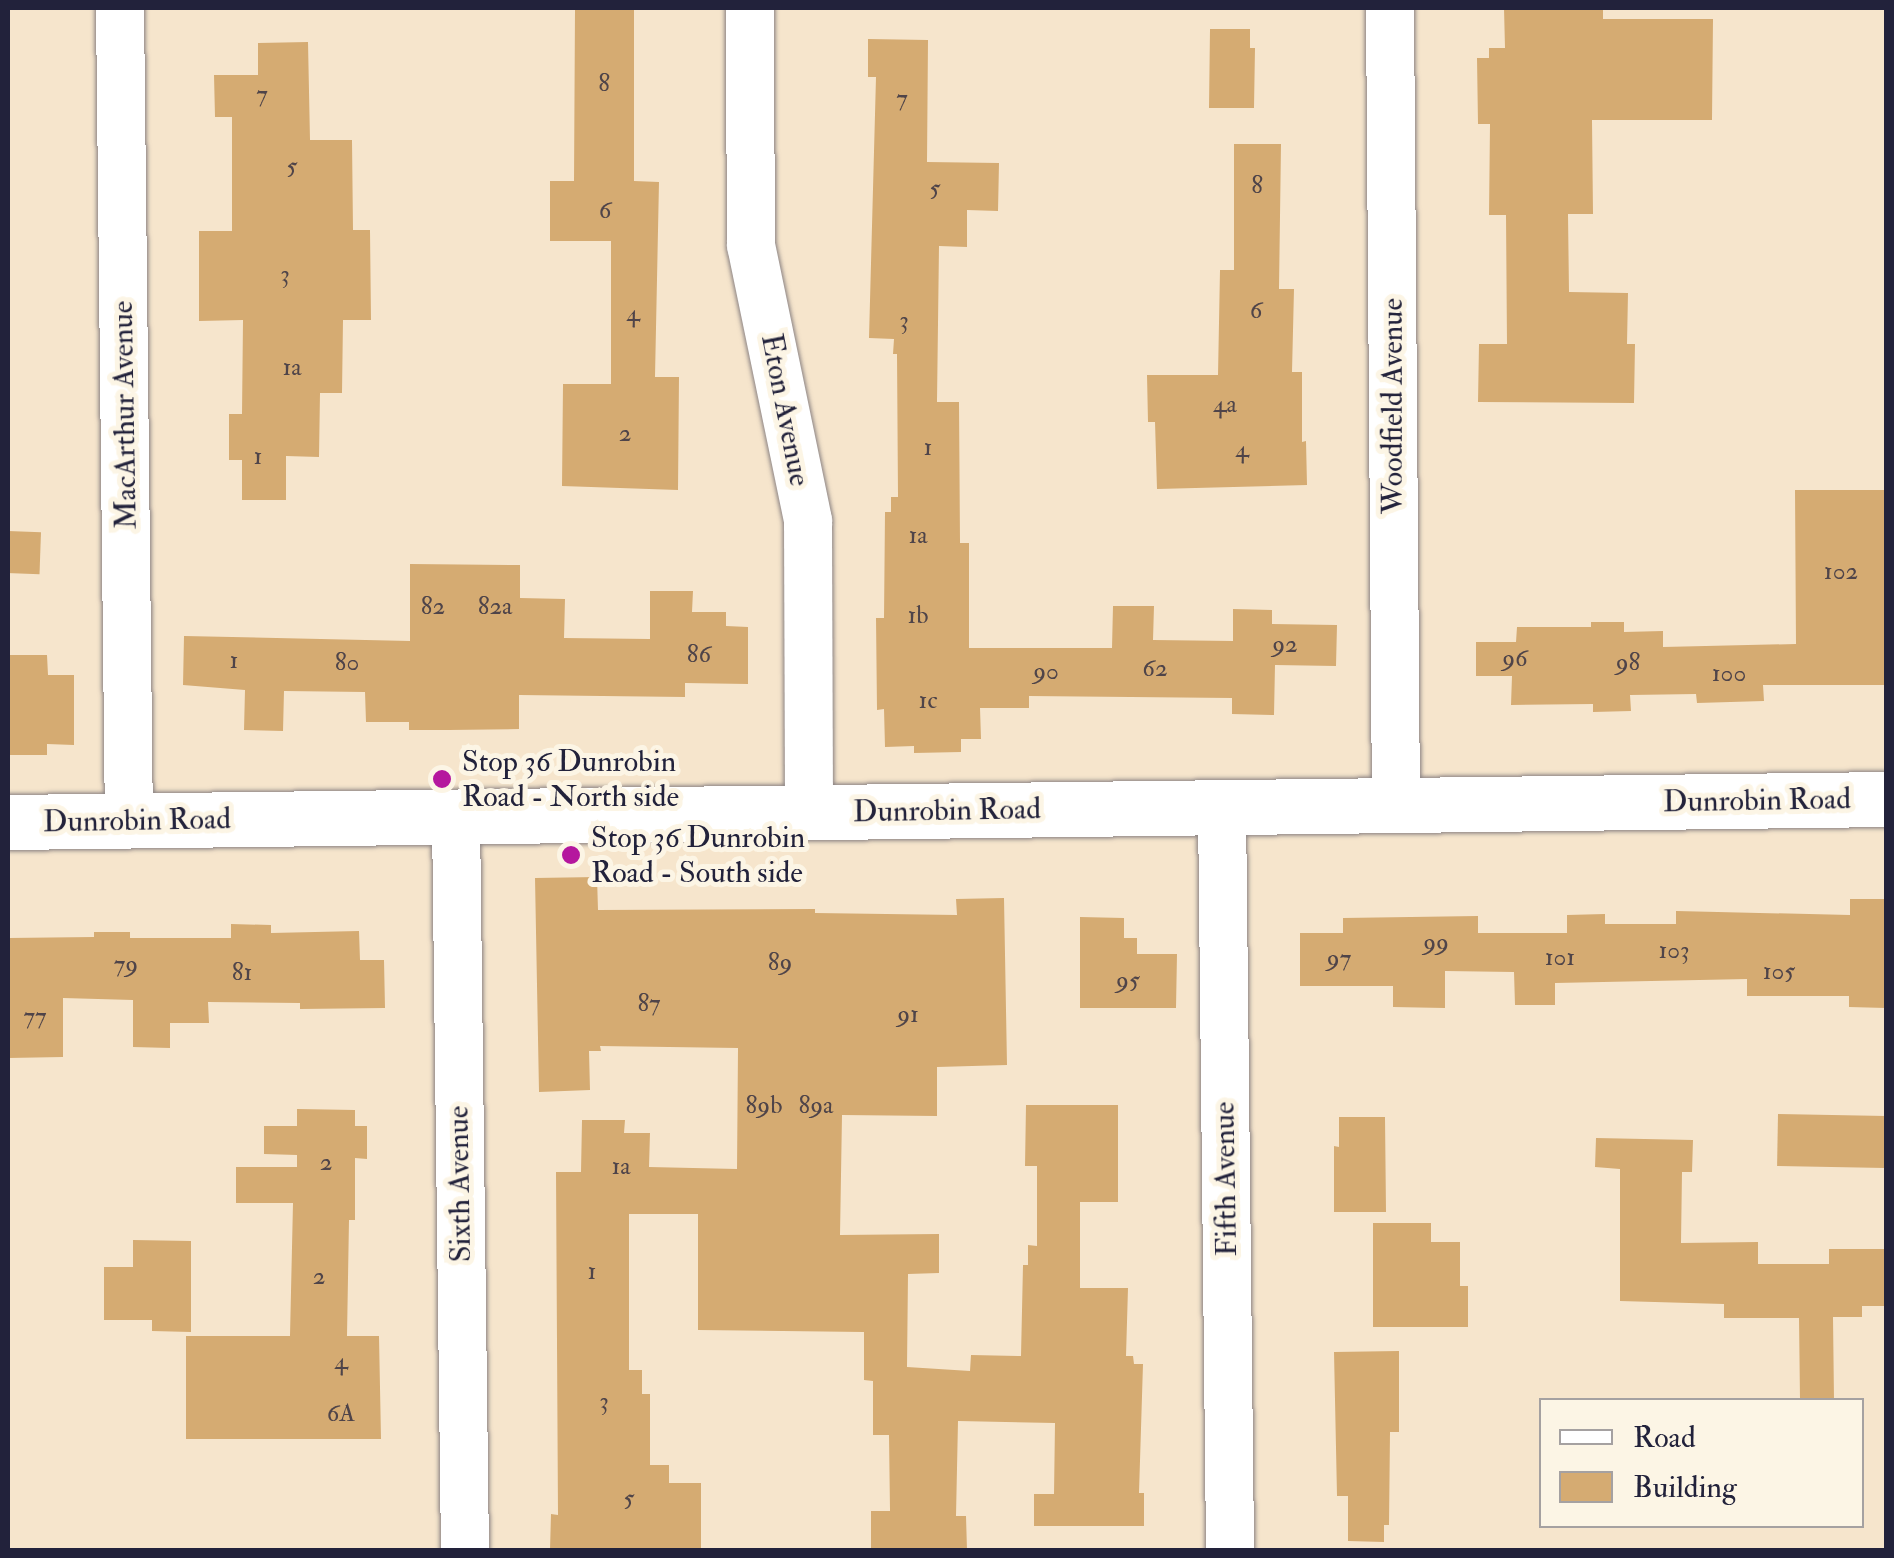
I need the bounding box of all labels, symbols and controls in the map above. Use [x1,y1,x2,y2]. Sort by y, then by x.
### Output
house number: 8 [598,69,610,99]
house number: 7 [256,80,268,110]
house number: 7 [896,84,908,114]
house number: 5 [287,152,297,182]
house number: 8 [1251,171,1263,201]
house number: 5 [930,174,940,204]
house number: 6 [599,196,611,226]
house number: 3 [280,260,290,290]
house number: 6 [1250,296,1262,326]
street label: Woodfield Avenue [1375,298,1411,514]
house number: 4 [626,299,640,329]
street label: MacArthur Avenue [105,300,145,530]
house number: 3 [899,306,909,336]
street label: Eton Avenue [753,331,817,489]
house number: 1a [282,353,302,383]
house number: 4a [1213,390,1237,420]
house number: 2 [619,419,631,449]
house number: 1 [924,433,932,463]
house number: 4 [1235,435,1249,465]
house number: 1 [254,442,262,472]
house number: 1a [908,521,928,551]
house number: 102 [1824,557,1858,587]
house number: 82 [421,592,445,622]
house number: 82a [478,592,512,622]
house number: 1b [907,601,929,631]
house number: 92 [1272,630,1298,660]
house number: 86 [687,640,711,670]
house number: 96 [1502,644,1528,674]
house number: 1 [230,646,238,676]
house number: 80 [335,648,359,678]
house number: 98 [1616,648,1640,678]
house number: 62 [1142,654,1168,684]
house number: 90 [1033,657,1059,687]
house number: 100 [1712,659,1746,689]
house number: 1c [918,686,938,716]
place label: Stop 36 Dunrobin Road - North side [462,744,679,814]
marker: Stop 36 Dunrobin Road - North side [431,768,453,790]
street label: Dunrobin Road [1663,781,1851,821]
street label: Dunrobin Road [853,791,1041,831]
street label: Dunrobin Road [43,801,231,841]
place label: Stop 36 Dunrobin Road - South side [591,820,805,890]
marker: Stop 36 Dunrobin Road - South side [560,844,582,866]
house number: 99 [1423,928,1449,958]
house number: 103 [1658,936,1690,966]
house number: 101 [1545,943,1575,973]
house number: 97 [1327,944,1351,974]
house number: 89 [768,948,792,978]
house number: 79 [114,950,138,980]
house number: 105 [1763,957,1795,987]
house number: 81 [232,958,252,988]
house number: 95 [1116,966,1140,996]
house number: 87 [637,989,661,1019]
house number: 91 [897,1000,919,1030]
house number: 77 [24,1002,46,1032]
house number: 89b [746,1091,782,1121]
house number: 89a [799,1091,833,1121]
street label: Fifth Avenue [1207,1101,1245,1257]
street label: Sixth Avenue [441,1105,479,1263]
house number: 2 [320,1148,332,1178]
house number: 1a [611,1152,631,1182]
house number: 1 [588,1257,596,1287]
house number: 2 [313,1262,325,1292]
house number: 4 [334,1347,348,1377]
house number: 3 [599,1387,609,1417]
legend [1539,1398,1864,1528]
house number: 6A [327,1399,355,1429]
text: Road [1633,1419,1696,1456]
text: Building [1633,1469,1737,1506]
house number: 5 [624,1484,634,1514]

